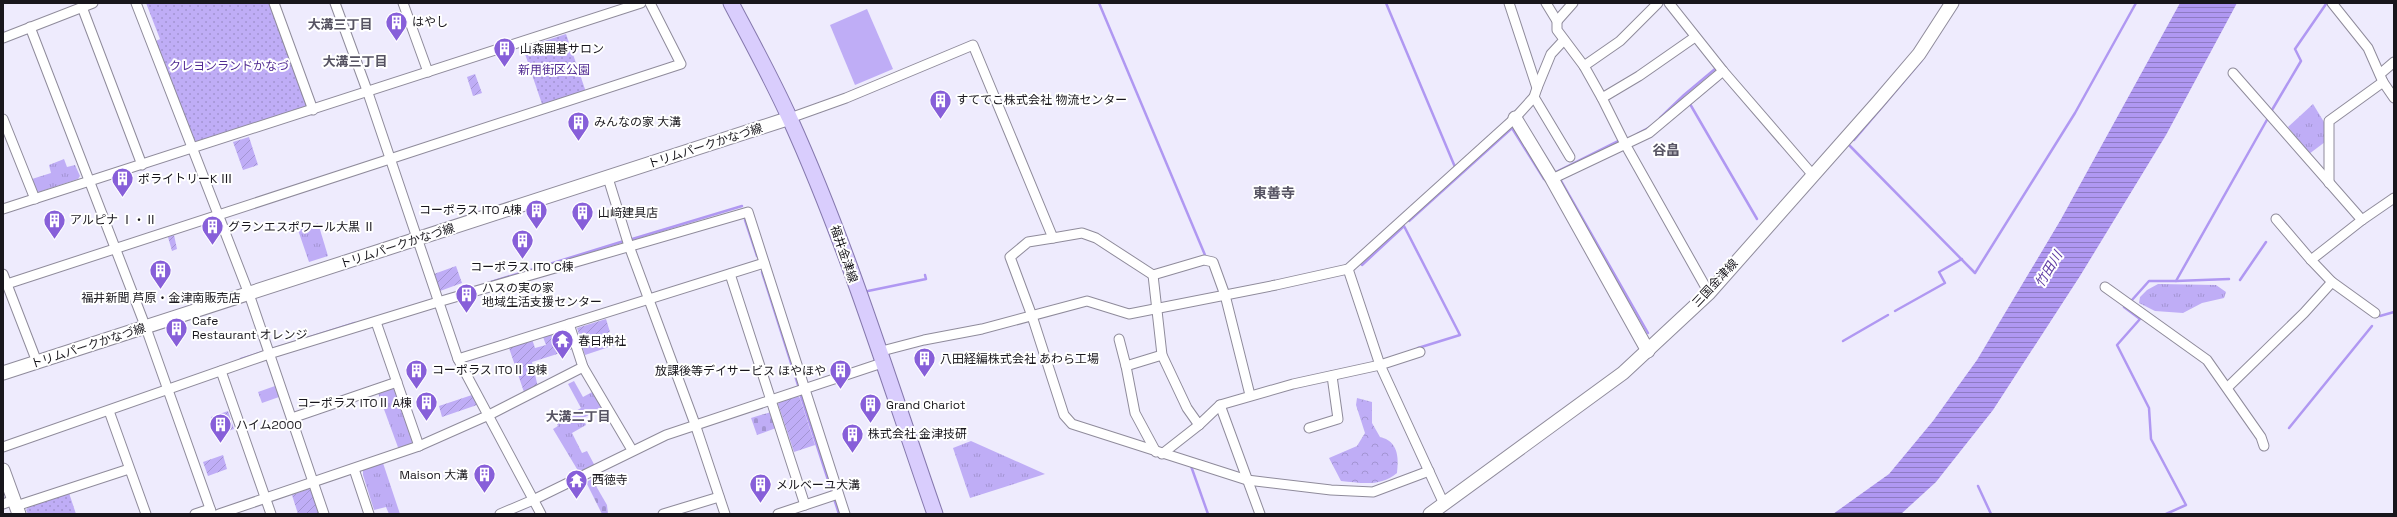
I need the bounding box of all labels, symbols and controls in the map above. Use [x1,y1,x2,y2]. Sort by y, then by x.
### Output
building icon: はやし [384,9,410,42]
place label: はやし [412,14,448,30]
district label: 大溝三丁目 [307,16,373,33]
building icon: 山森囲碁サロン [491,36,517,69]
place label: 山森囲碁サロン [520,41,604,57]
district label: 大溝三丁目 [322,53,388,70]
park label: クレヨンランドかなづ [169,58,289,74]
park label: 新用街区公園 [518,62,590,78]
building icon: すててこ株式会社 物流センター [927,87,953,120]
place label: すててこ株式会社 物流センター [956,92,1127,108]
building icon: みんなの家 大溝 [565,109,591,142]
place label: みんなの家 大溝 [594,114,681,130]
street label: トリムパークかなづ線 [645,120,765,172]
district label: 谷畠 [1652,141,1680,159]
building icon: ポライトリーK Ⅲ [110,166,136,199]
place label: ポライトリーK Ⅲ [138,171,232,187]
district label: 東善寺 [1253,184,1295,202]
building icon: コーポラス ITO A棟 [524,197,550,230]
building icon: 山﨑建具店 [570,200,596,233]
place label: コーポラス ITO A棟 [419,202,522,218]
place label: 山﨑建具店 [598,205,658,221]
building icon: アルピナ Ⅰ・Ⅱ [42,207,68,240]
place label: アルピナ Ⅰ・Ⅱ [70,212,157,228]
building icon: グランエスポワール大黒 Ⅱ [199,214,225,247]
place label: グランエスポワール大黒 Ⅱ [228,219,375,235]
street label: トリムパークかなづ線 [337,220,457,272]
street label: 福井金津線 [827,223,861,285]
building icon: コーポラス ITO C棟 [509,227,535,260]
water label: 竹田川 [2031,246,2067,290]
street label: 三国金津線 [1689,256,1741,310]
building icon: 福井新聞 芦原・金津南販売店 [148,258,174,291]
place label: コーポラス ITO C棟 [470,259,574,275]
place label: ハスの実の家 地域生活支援センター [482,280,602,310]
building icon: ハスの実の家 地域生活支援センター [453,282,479,315]
place label: 福井新聞 芦原・金津南販売店 [81,290,241,306]
place label: Cafe Restaurant オレンジ [192,313,307,343]
building icon: Cafe Restaurant オレンジ [164,315,190,348]
street label: トリムパークかなづ線 [28,320,148,372]
temple icon: 春日神社 [549,328,575,361]
place label: 春日神社 [578,333,626,349]
building icon: 八田経編株式会社 あわら工場 [911,346,937,379]
place label: 八田経編株式会社 あわら工場 [940,351,1099,367]
building icon: コーポラス ITOⅡ B棟 [404,357,430,390]
building icon: 放課後等デイサービス ほやほや [828,358,854,391]
place label: コーポラス ITOⅡ B棟 [432,362,548,378]
place label: 放課後等デイサービス ほやほや [655,363,826,379]
building icon: コーポラス ITOⅡ A棟 [414,390,440,423]
building icon: Grand Chariot [857,392,883,425]
place label: コーポラス ITOⅡ A棟 [297,395,412,411]
place label: Grand Chariot [886,397,965,413]
district label: 大溝二丁目 [545,408,611,425]
building icon: ハイム2000 [208,412,234,445]
place label: ハイム2000 [236,417,302,433]
building icon: 株式会社 金津技研 [840,421,866,454]
place label: 株式会社 金津技研 [868,426,967,442]
building icon: Maison 大溝 [471,462,497,495]
place label: Maison 大溝 [400,467,468,483]
temple icon: 西徳寺 [563,467,589,500]
place label: 西徳寺 [592,472,628,488]
building icon: メルベーユ大溝 [747,472,773,505]
place label: メルベーユ大溝 [776,477,860,493]

